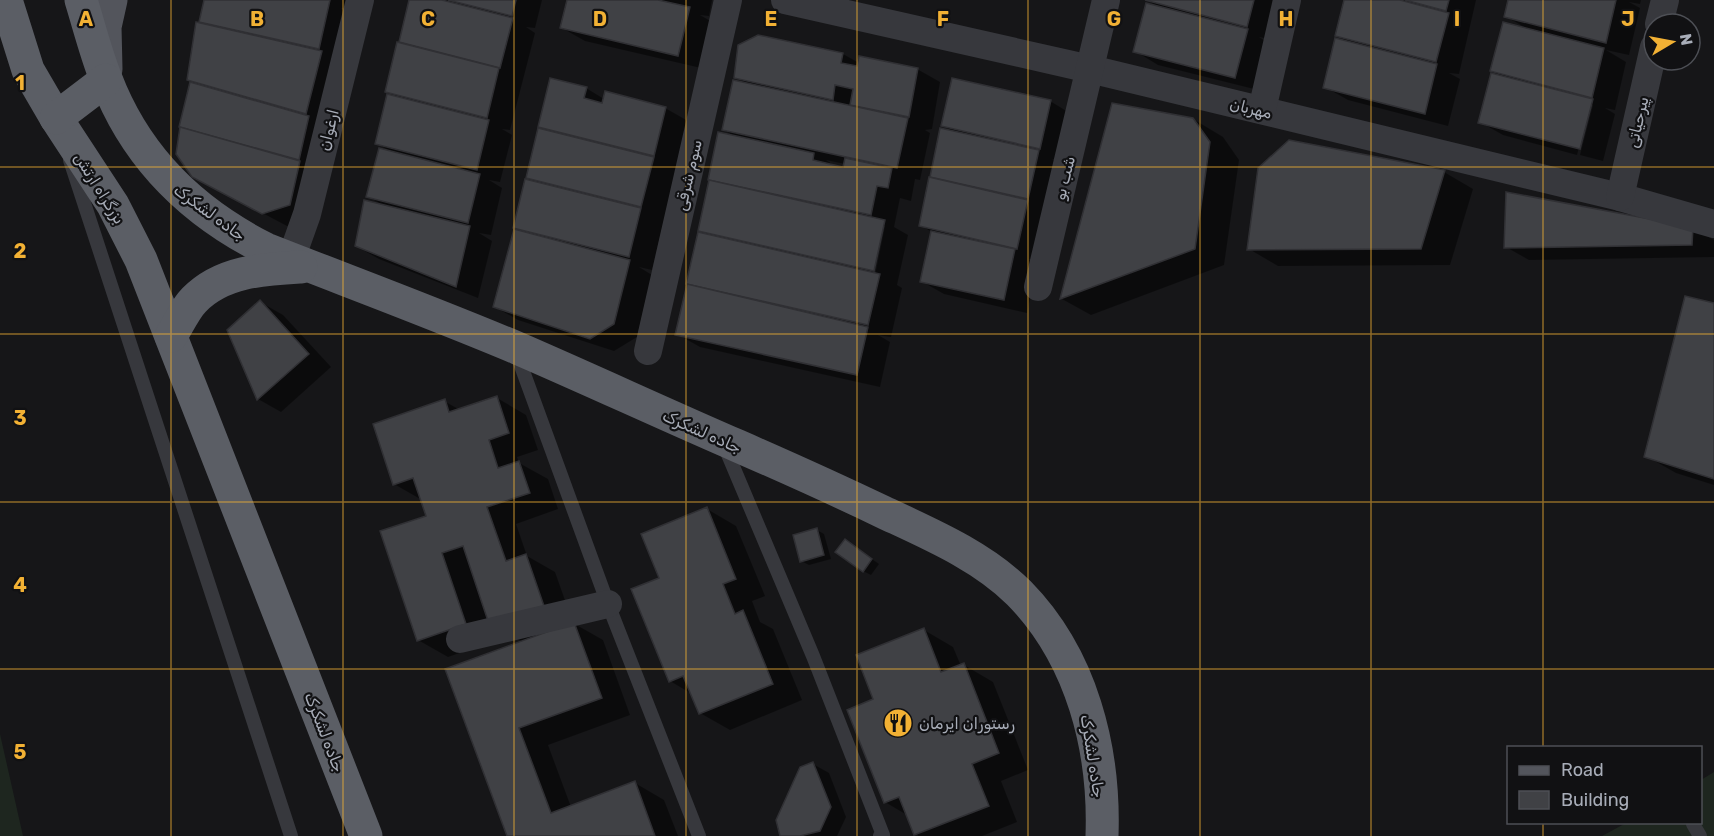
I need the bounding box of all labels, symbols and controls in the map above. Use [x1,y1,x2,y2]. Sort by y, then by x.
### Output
text: A [79,7,94,31]
text: B [250,7,264,31]
text: C [421,7,435,31]
text: D [593,7,607,31]
text: E [765,7,777,31]
text: F [937,7,949,31]
text: G [1107,7,1121,31]
text: H [1279,7,1293,31]
text: I [1454,7,1460,31]
text: J [1621,7,1635,31]
north arrow [1642,12,1702,72]
text: N [1676,32,1697,47]
text: 1 [15,71,25,95]
street label: مهربان [1228,94,1274,124]
street label: پیرحیاتی [1622,95,1654,150]
street label: ارغوان [314,107,344,153]
street label: سوم شرقی [671,138,707,213]
street label: بزرگراه ارتش [69,149,129,228]
street label: شب بو [1050,154,1080,202]
street label: جاده لشکرک [170,180,249,246]
text: 2 [14,239,27,263]
text: 3 [13,406,27,430]
street label: جاده لشکرک [659,406,744,458]
text: 4 [13,573,27,597]
street label: جاده لشکرک [300,690,348,775]
restaurant icon: رستوران ايرمان [882,707,914,739]
street label: جاده لشکرک [1076,713,1108,799]
place label: رستوران ايرمان [919,714,1015,734]
text: 5 [14,740,27,764]
legend [1507,746,1702,824]
text: Road [1561,759,1604,781]
text: Building [1561,789,1629,811]

